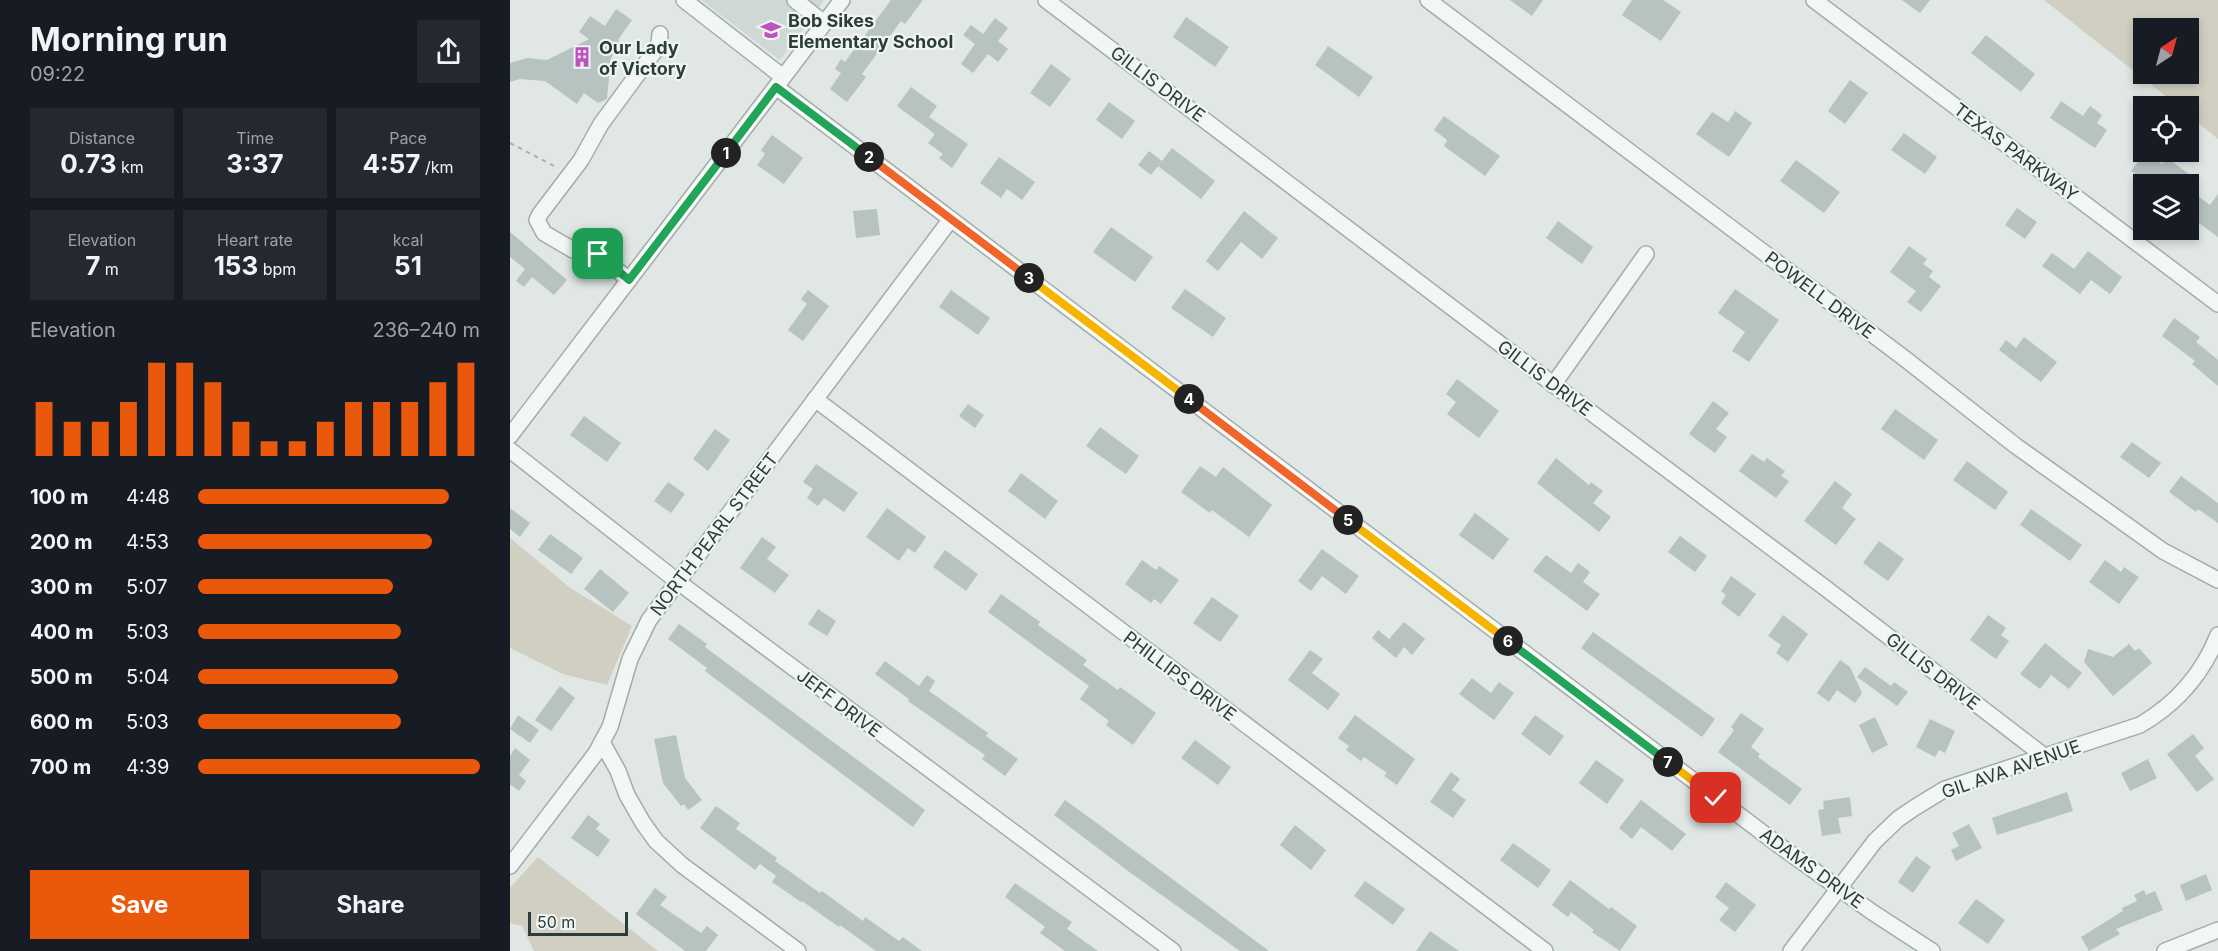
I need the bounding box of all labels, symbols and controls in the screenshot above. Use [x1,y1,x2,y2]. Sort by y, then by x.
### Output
place label: Bob Sikes Elementary School [788,10,953,52]
school or university icon: Bob Sikes Elementary School [759,18,783,42]
north arrow [2133,18,2199,84]
map controls [2133,18,2199,240]
text: Morning run [30,19,228,59]
button: share [417,20,480,83]
place label: Our Lady of Victory [599,37,686,79]
street label: GILLIS DRIVE [1107,42,1209,126]
building icon: Our Lady of Victory [570,45,594,69]
text: 09:22 [30,62,85,86]
button: locate [2133,96,2199,162]
street label: TEXAS PARKWAY [1950,98,2082,206]
text: Distance [69,128,135,148]
text: Time [236,128,274,148]
text: Pace [389,128,427,148]
pin: 1 [711,138,741,168]
pin: 2 [854,142,884,172]
text: 1 [723,143,729,163]
text: 2 [864,147,874,167]
text: 0.73 [60,148,116,179]
text: 3:37 [226,148,284,179]
text: 4:57 [362,148,420,179]
text: km [116,157,144,177]
text: /km [420,157,454,177]
button: layers [2133,174,2199,240]
pin [572,228,623,279]
text: Elevation [68,230,136,250]
text: Heart rate [217,230,293,250]
text: kcal [393,230,423,250]
icon: arrive [581,237,614,270]
street label: POWELL DRIVE [1761,247,1879,343]
text: 7 [85,250,100,281]
text: 153 [214,250,258,281]
text: 51 [394,250,422,281]
text: m [100,259,119,279]
text: bpm [258,259,296,279]
pin: 3 [1014,263,1044,293]
text: 3 [1024,268,1034,288]
text: Elevation [30,318,116,342]
text: 236–240 m [372,318,480,342]
street label: GILLIS DRIVE [1494,336,1596,420]
pin: 4 [1174,384,1204,414]
text: 4 [1184,389,1194,409]
street label: NORTH PEARL STREET [646,448,782,620]
text: 100 m [30,485,89,509]
text: 4:48 [126,485,170,509]
pin: 5 [1333,505,1363,535]
text: 5 [1343,510,1353,530]
text: 200 m [30,530,93,554]
text: 4:53 [126,530,169,554]
text: 300 m [30,575,93,599]
text: 5:07 [126,575,167,599]
text: 400 m [30,620,94,644]
text: 5:03 [126,620,169,644]
pin: 6 [1493,626,1523,656]
street label: PHILLIPS DRIVE [1120,627,1240,725]
street label: GILLIS DRIVE [1882,628,1984,714]
text: 6 [1503,631,1513,651]
text: 500 m [30,665,93,689]
text: 5:04 [126,665,169,689]
street label: JEFF DRIVE [793,665,885,741]
text: 600 m [30,710,93,734]
text: 5:03 [126,710,169,734]
street label: GIL AVA AVENUE [1939,735,2083,803]
pin: 7 [1653,747,1683,777]
text: 7 [1663,752,1673,772]
text: 700 m [30,755,91,779]
text: 4:39 [126,755,169,779]
pin [1690,772,1741,823]
icon: check [1699,781,1732,814]
street label: ADAMS DRIVE [1756,823,1868,913]
button: Save [30,870,249,939]
button: Share [261,870,480,939]
scale bar [528,909,628,936]
text: 50 m [537,912,575,932]

